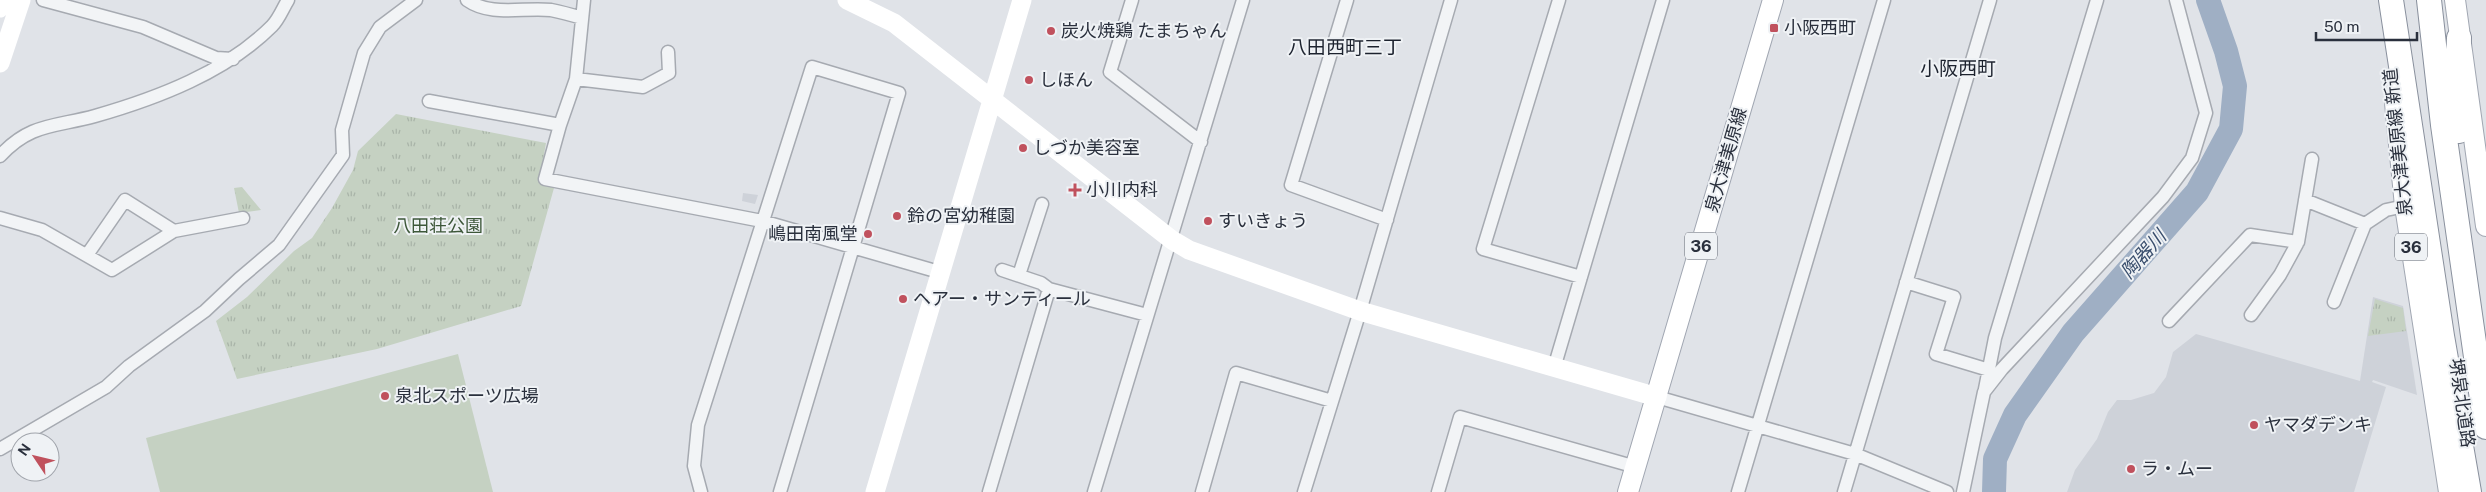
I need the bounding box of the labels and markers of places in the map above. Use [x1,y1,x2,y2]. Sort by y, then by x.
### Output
place label: 小阪西町 [1784,17,1856,38]
place label: 炭火焼鶏 たまちゃん [1061,20,1227,41]
marker: 小阪西町 [1768,22,1780,34]
marker: 炭火焼鶏 たまちゃん [1045,25,1057,37]
place label: しほん [1039,69,1093,90]
marker: しほん [1023,74,1035,86]
place label: しづか美容室 [1033,137,1140,158]
marker: しづか美容室 [1017,142,1029,154]
place label: 小川内科 [1086,179,1158,200]
marker: 小川内科 [1068,183,1082,197]
place label: 鈴の宮幼稚園 [907,205,1015,226]
marker: 鈴の宮幼稚園 [891,210,903,222]
place label: すいきょう [1218,210,1308,231]
marker: すいきょう [1202,215,1214,227]
place label: 嶋田南風堂 [768,223,858,244]
marker: 嶋田南風堂 [862,228,874,240]
place label: ヘアー・サンティール [913,288,1091,309]
marker: ヘアー・サンティール [897,293,909,305]
place label: 泉北スポーツ広場 [395,385,539,406]
marker: 泉北スポーツ広場 [379,390,391,402]
place label: ヤマダデンキ [2264,414,2372,435]
marker: ヤマダデンキ [2248,419,2260,431]
place label: ラ・ムー [2141,458,2213,479]
marker: ラ・ムー [2125,463,2137,475]

